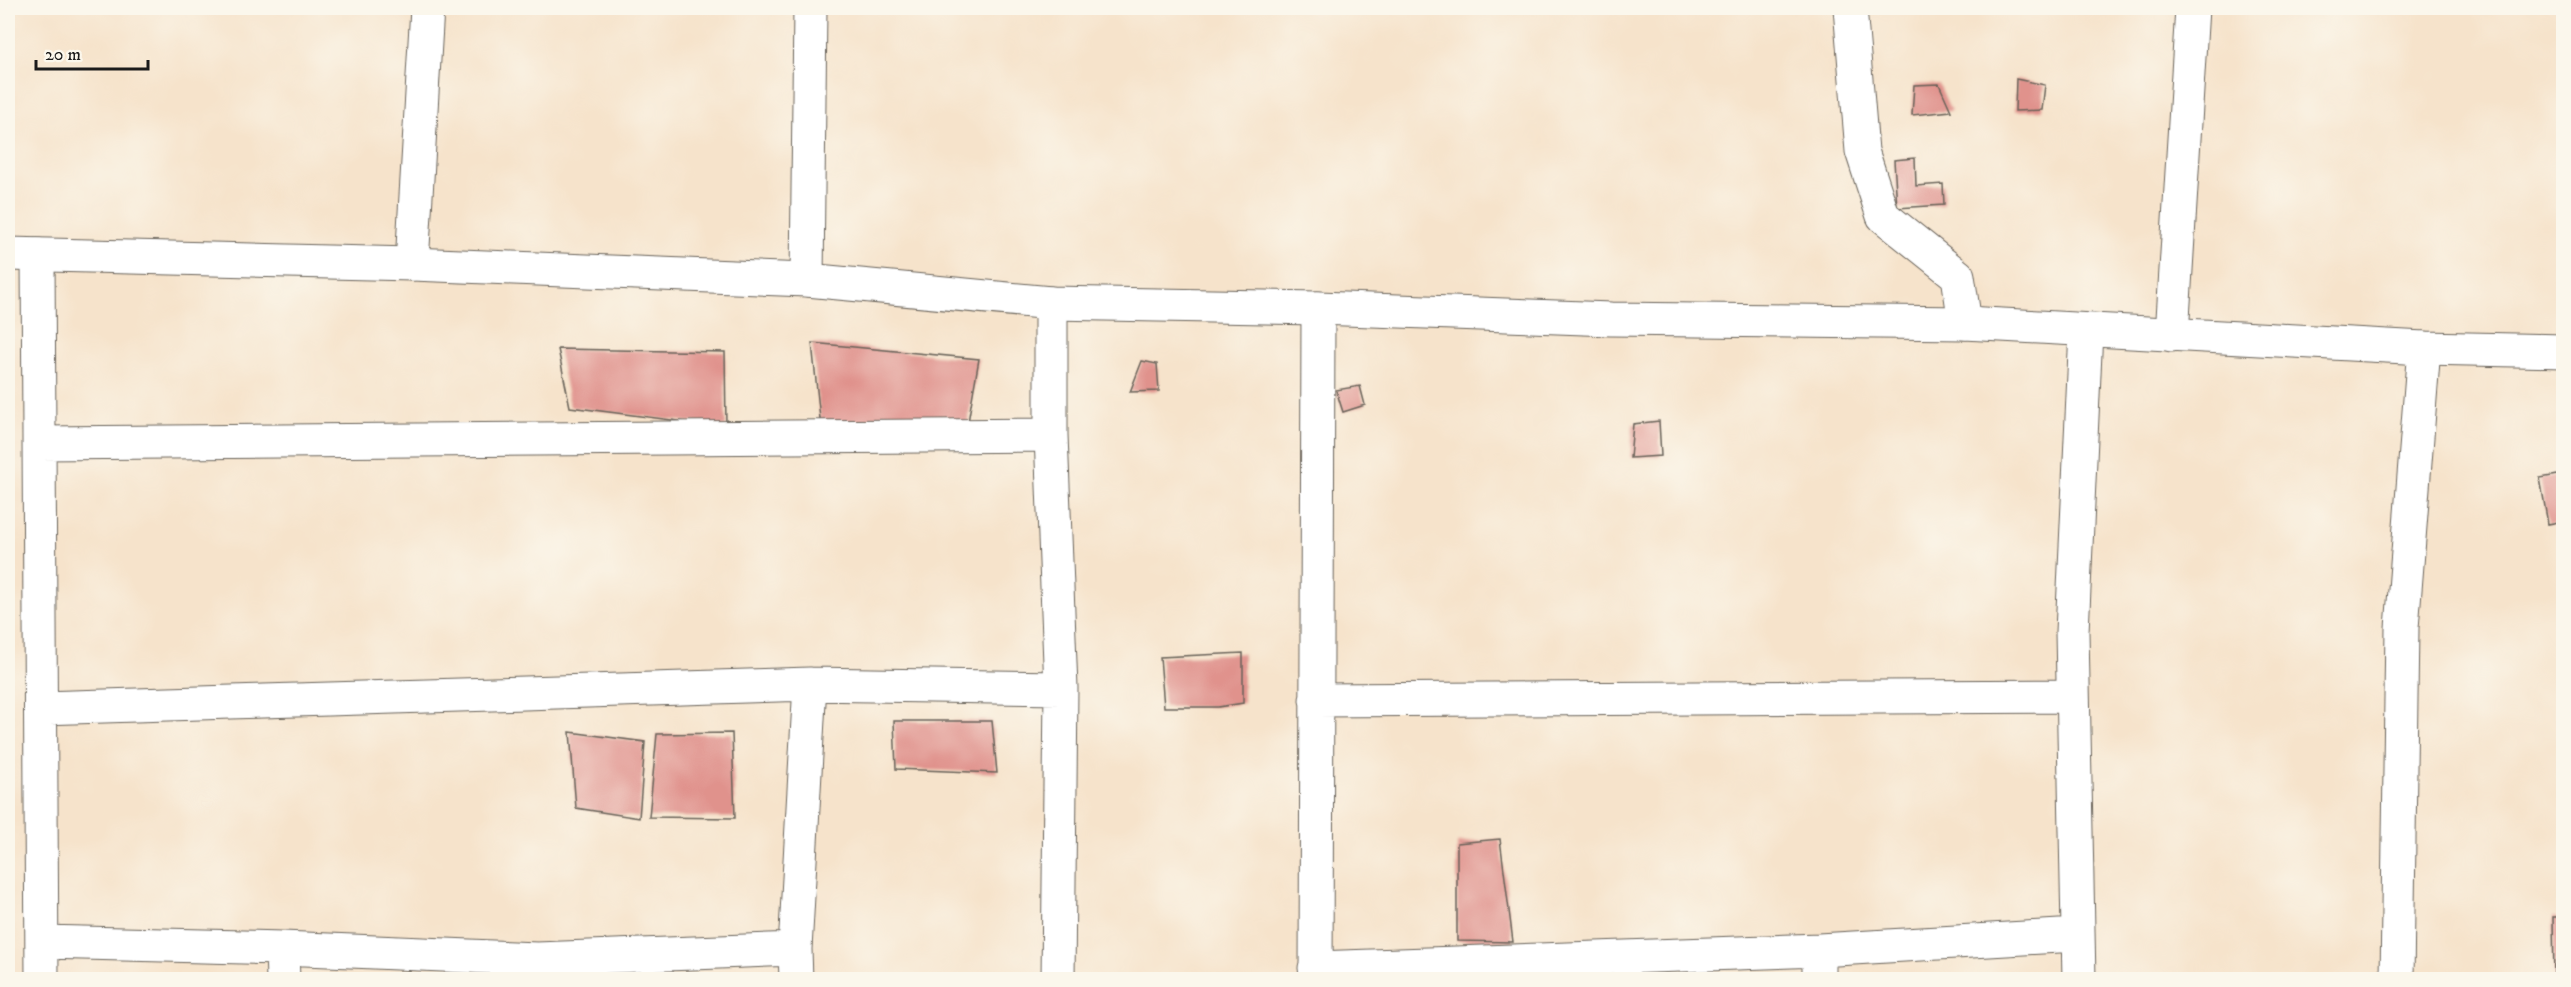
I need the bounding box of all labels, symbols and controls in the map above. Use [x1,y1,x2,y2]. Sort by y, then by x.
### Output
scale bar [36,33,148,71]
text: 20 m [45,44,81,66]

